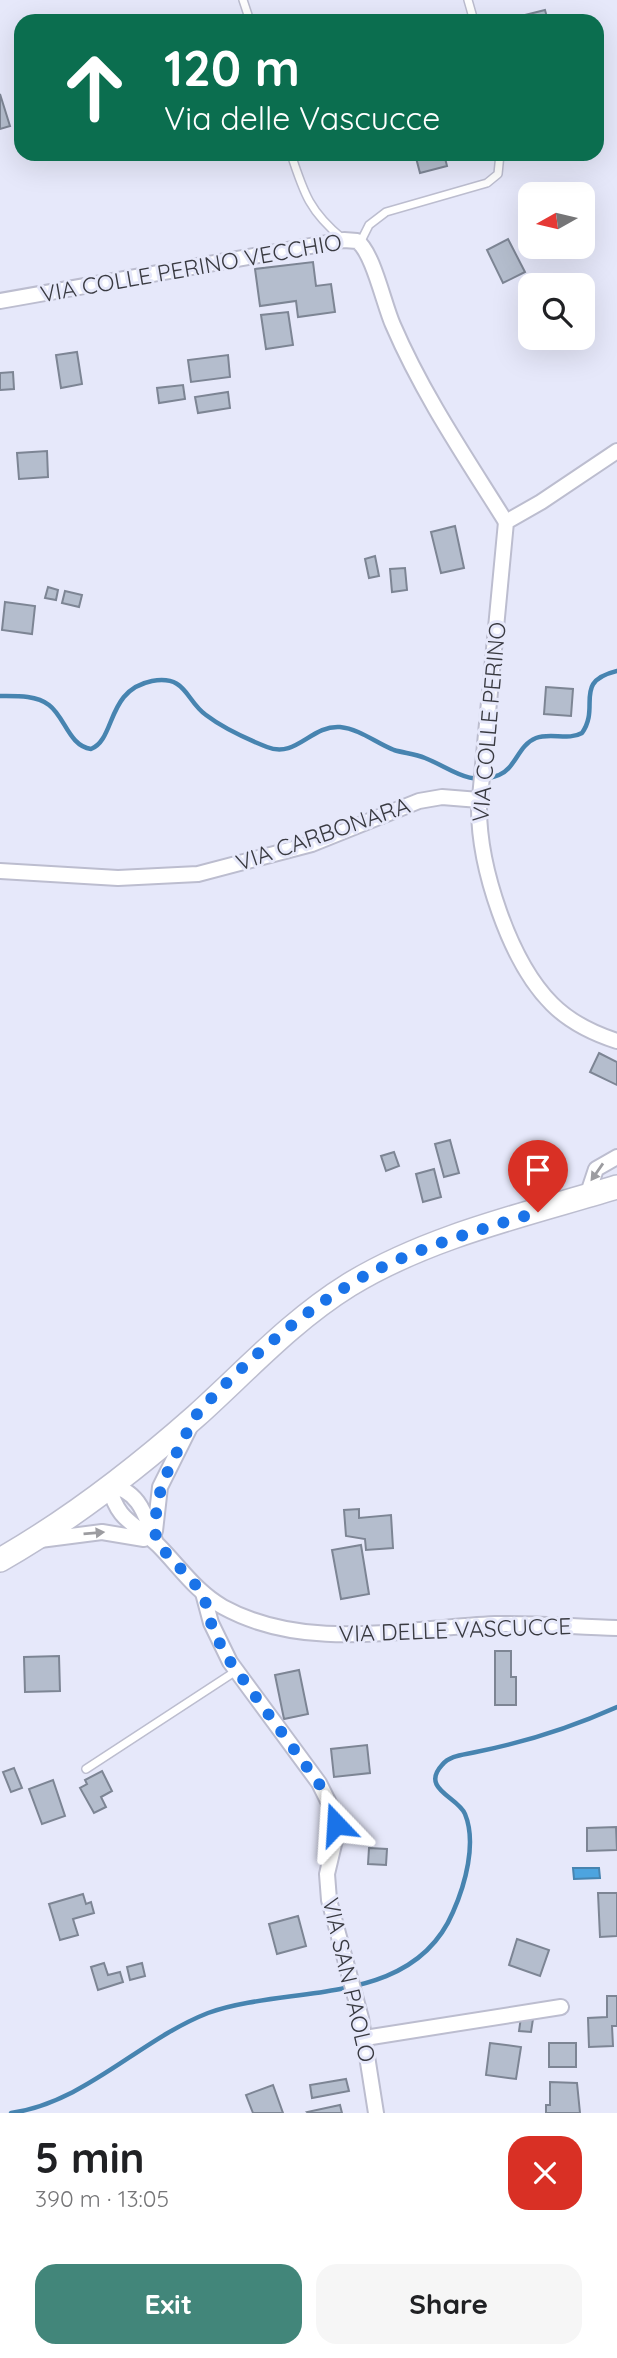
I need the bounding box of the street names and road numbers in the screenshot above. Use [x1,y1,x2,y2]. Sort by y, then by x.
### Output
street label: VIA COLLE PERINO VECCHIO [38,227,344,308]
street label: VIA COLLE PERINO [465,621,512,823]
street label: VIA CARBONARA [232,790,414,877]
street label: VIA DELLE VASCUCCE [338,1611,572,1648]
street label: VIA SAN PAOLO [316,1895,382,2065]

